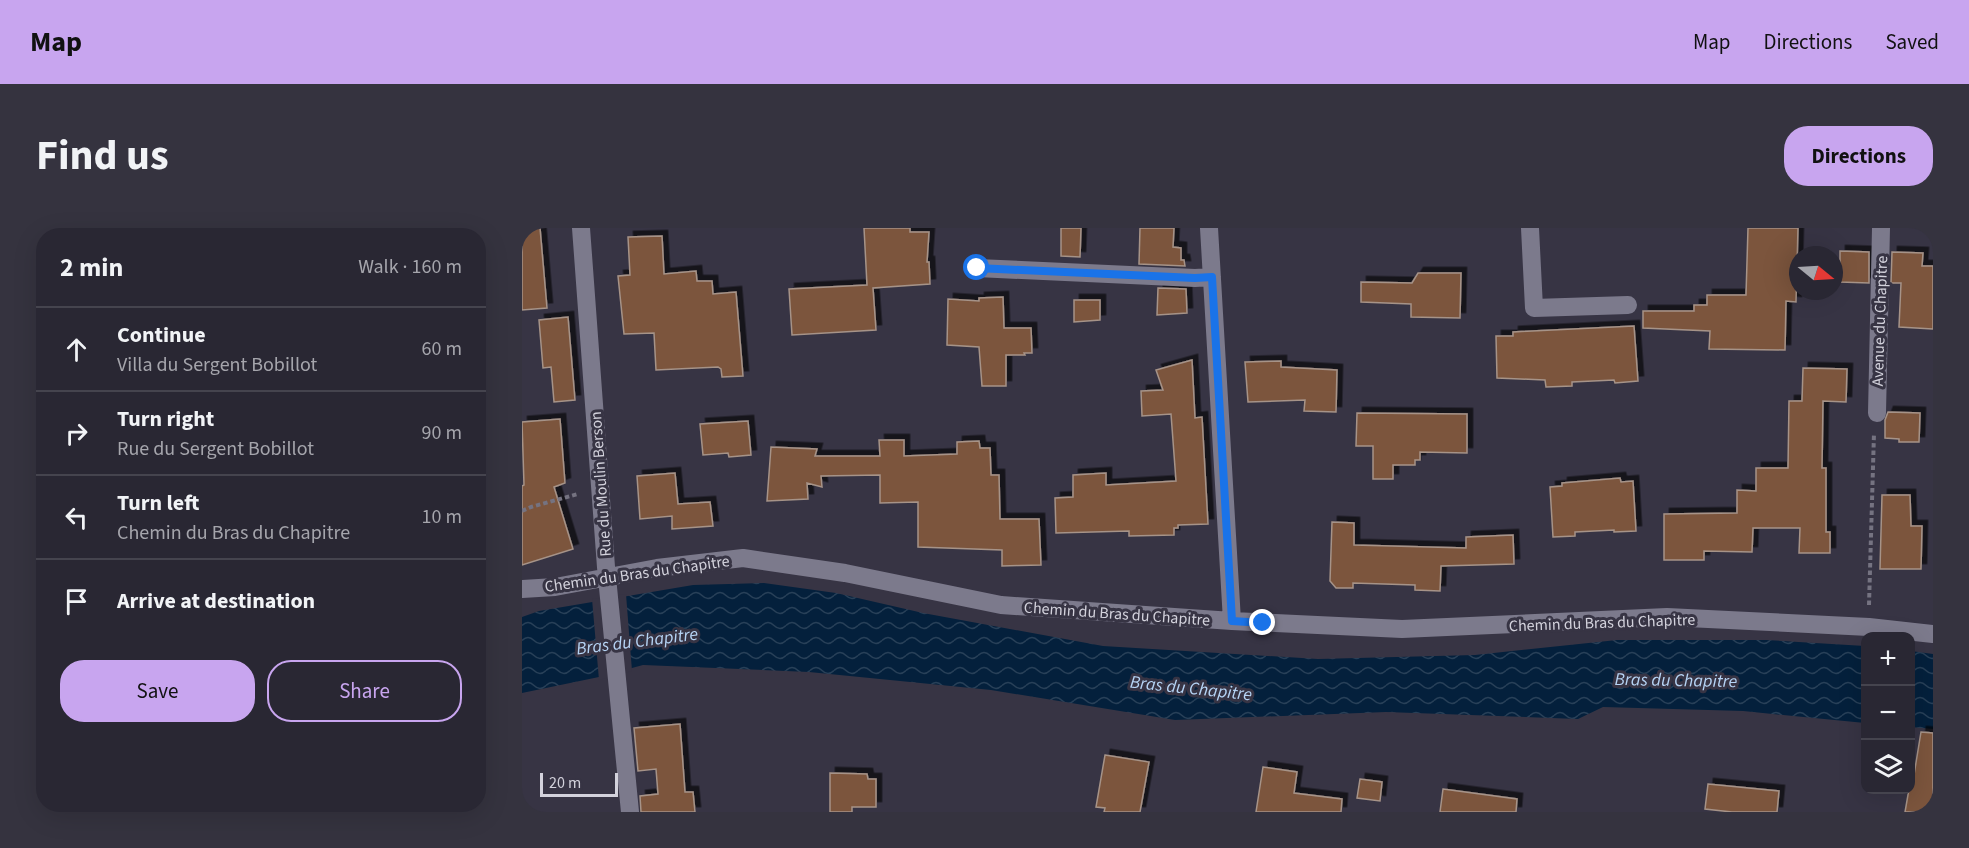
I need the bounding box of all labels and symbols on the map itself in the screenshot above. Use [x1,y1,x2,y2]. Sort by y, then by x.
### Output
north arrow [1789,246,1843,300]
route start [963,254,989,280]
street label: Avenue du Chapitre [1867,255,1893,387]
street label: Rue du Moulin Berson [585,411,617,557]
street label: Chemin du Bras du Chapitre [543,550,731,598]
street label: Chemin du Bras du Chapitre [1023,597,1211,631]
route end [1249,609,1275,635]
street label: Chemin du Bras du Chapitre [1508,609,1696,637]
water label: Bras du Chapitre [575,622,700,661]
water label: Bras du Chapitre [1614,667,1738,694]
water label: Bras du Chapitre [1129,670,1254,707]
scale bar [540,770,618,798]

